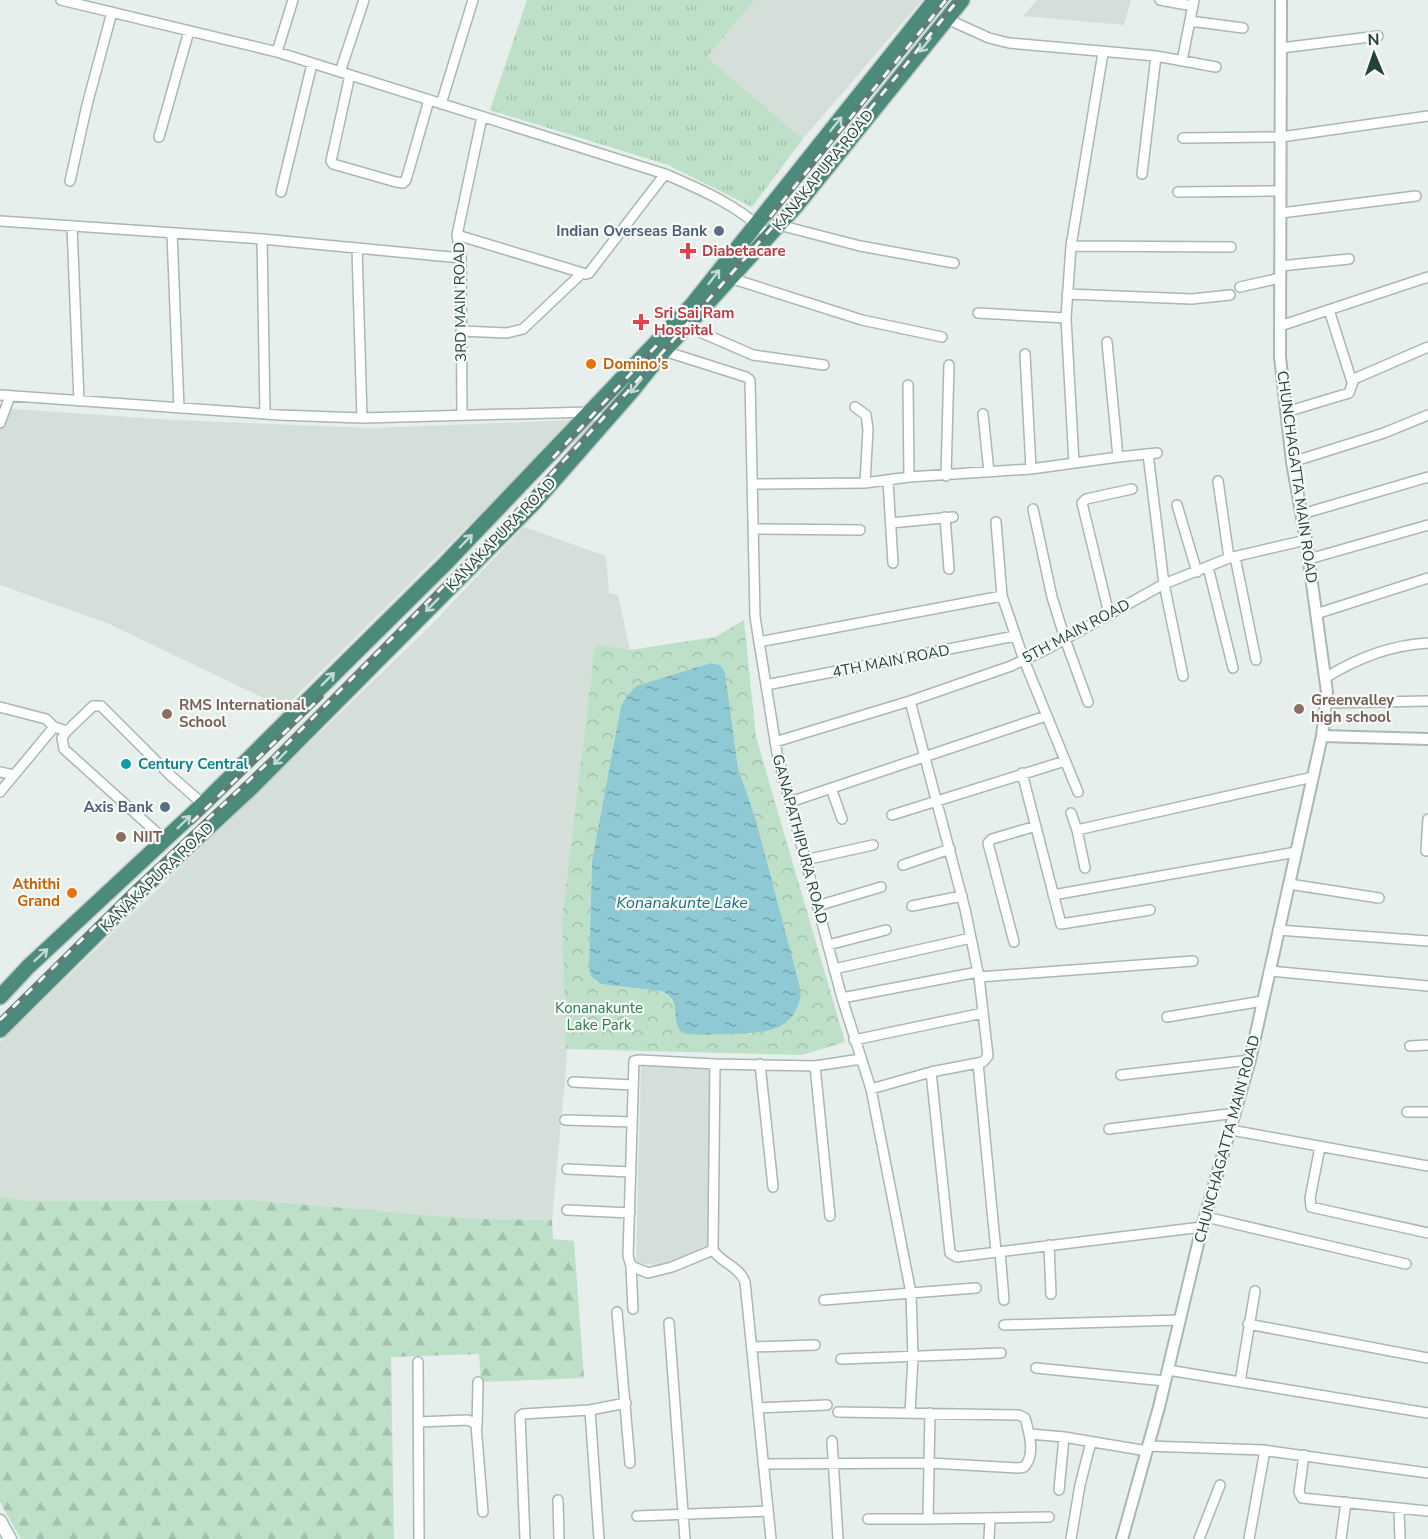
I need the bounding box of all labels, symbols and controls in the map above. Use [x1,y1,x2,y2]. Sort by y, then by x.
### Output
north arrow [1344,24,1404,84]
text: N [1367,29,1380,51]
one-way arrow [919,37,932,53]
street label: KANAKAPURA ROAD [768,105,878,235]
one-way arrow [829,117,843,132]
place label: Indian Overseas Bank [556,221,708,241]
marker: Indian Overseas Bank [712,224,726,238]
place label: Diabetacare [702,241,786,261]
street label: 3RD MAIN ROAD [449,242,471,362]
marker: Diabetacare [679,242,697,260]
one-way arrow [708,269,721,285]
place label: Sri Sai Ram Hospital [654,303,734,340]
marker: Sri Sai Ram Hospital [632,313,650,331]
place label: Domino's [603,354,668,374]
marker: Domino's [584,357,598,371]
street label: CHUNCHAGATTA MAIN ROAD [1272,370,1322,584]
one-way arrow [630,378,643,394]
street label: KANAKAPURA ROAD [442,473,560,595]
one-way arrow [459,534,473,549]
street label: 5TH MAIN ROAD [1019,594,1133,668]
one-way arrow [424,598,439,612]
street label: 4TH MAIN ROAD [831,640,951,682]
one-way arrow [321,672,336,686]
place label: Greenvalley high school [1311,690,1394,727]
place label: RMS International School [179,695,306,732]
marker: Greenvalley high school [1292,702,1306,716]
marker: RMS International School [160,707,174,721]
one-way arrow [272,751,287,766]
street label: GANAPATHIPURA ROAD [768,752,832,926]
place label: Century Central [138,754,249,774]
marker: Century Central [119,757,133,771]
place label: Axis Bank [83,797,154,817]
marker: Axis Bank [158,800,172,814]
one-way arrow [176,815,191,829]
street label: KANAKAPURA ROAD [96,818,218,936]
place label: NIIT [133,827,163,847]
marker: NIIT [114,830,128,844]
place label: Athithi Grand [12,874,60,911]
marker: Athithi Grand [65,886,79,900]
water label: Konanakunte Lake [616,892,748,914]
one-way arrow [33,948,48,962]
park label: Konanakunte Lake Park [555,998,643,1035]
street label: CHUNCHAGATTA MAIN ROAD [1190,1033,1264,1245]

